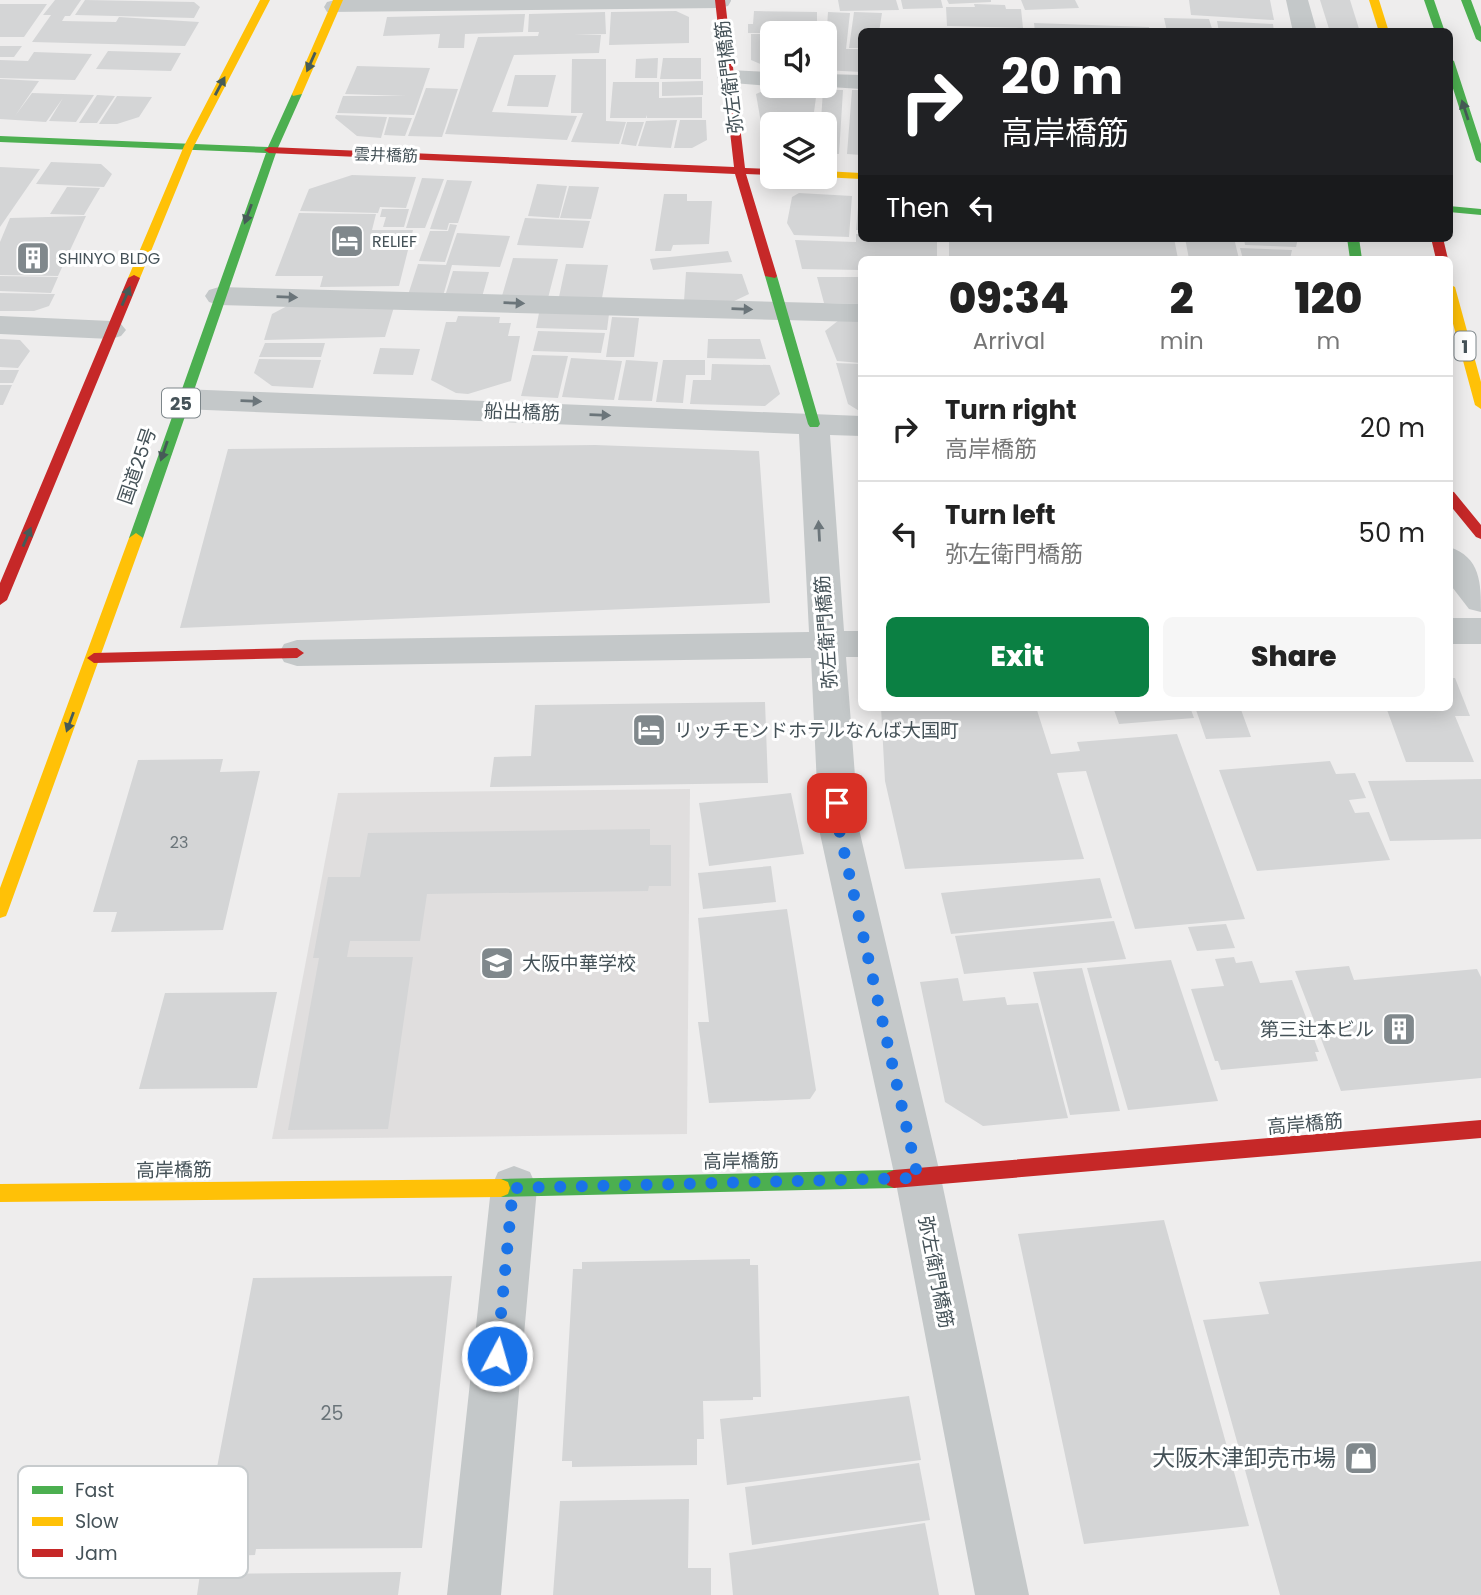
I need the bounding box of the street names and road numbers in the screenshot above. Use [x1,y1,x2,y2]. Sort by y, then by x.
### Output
street label: 弥左衛門橋筋 [709,19,749,135]
street label: 雲井橋筋 [354,142,418,168]
road number: 1 [1454,332,1476,360]
road number: 25 [162,388,200,418]
street label: 船出橋筋 [484,397,560,427]
street label: 国道25号 [111,424,163,508]
street label: 弥左衛門橋筋 [809,574,843,690]
street label: 高岸橋筋 [1266,1107,1344,1141]
street label: 高岸橋筋 [703,1147,779,1175]
street label: 高岸橋筋 [136,1156,212,1184]
street label: 弥左衛門橋筋 [912,1213,960,1331]

